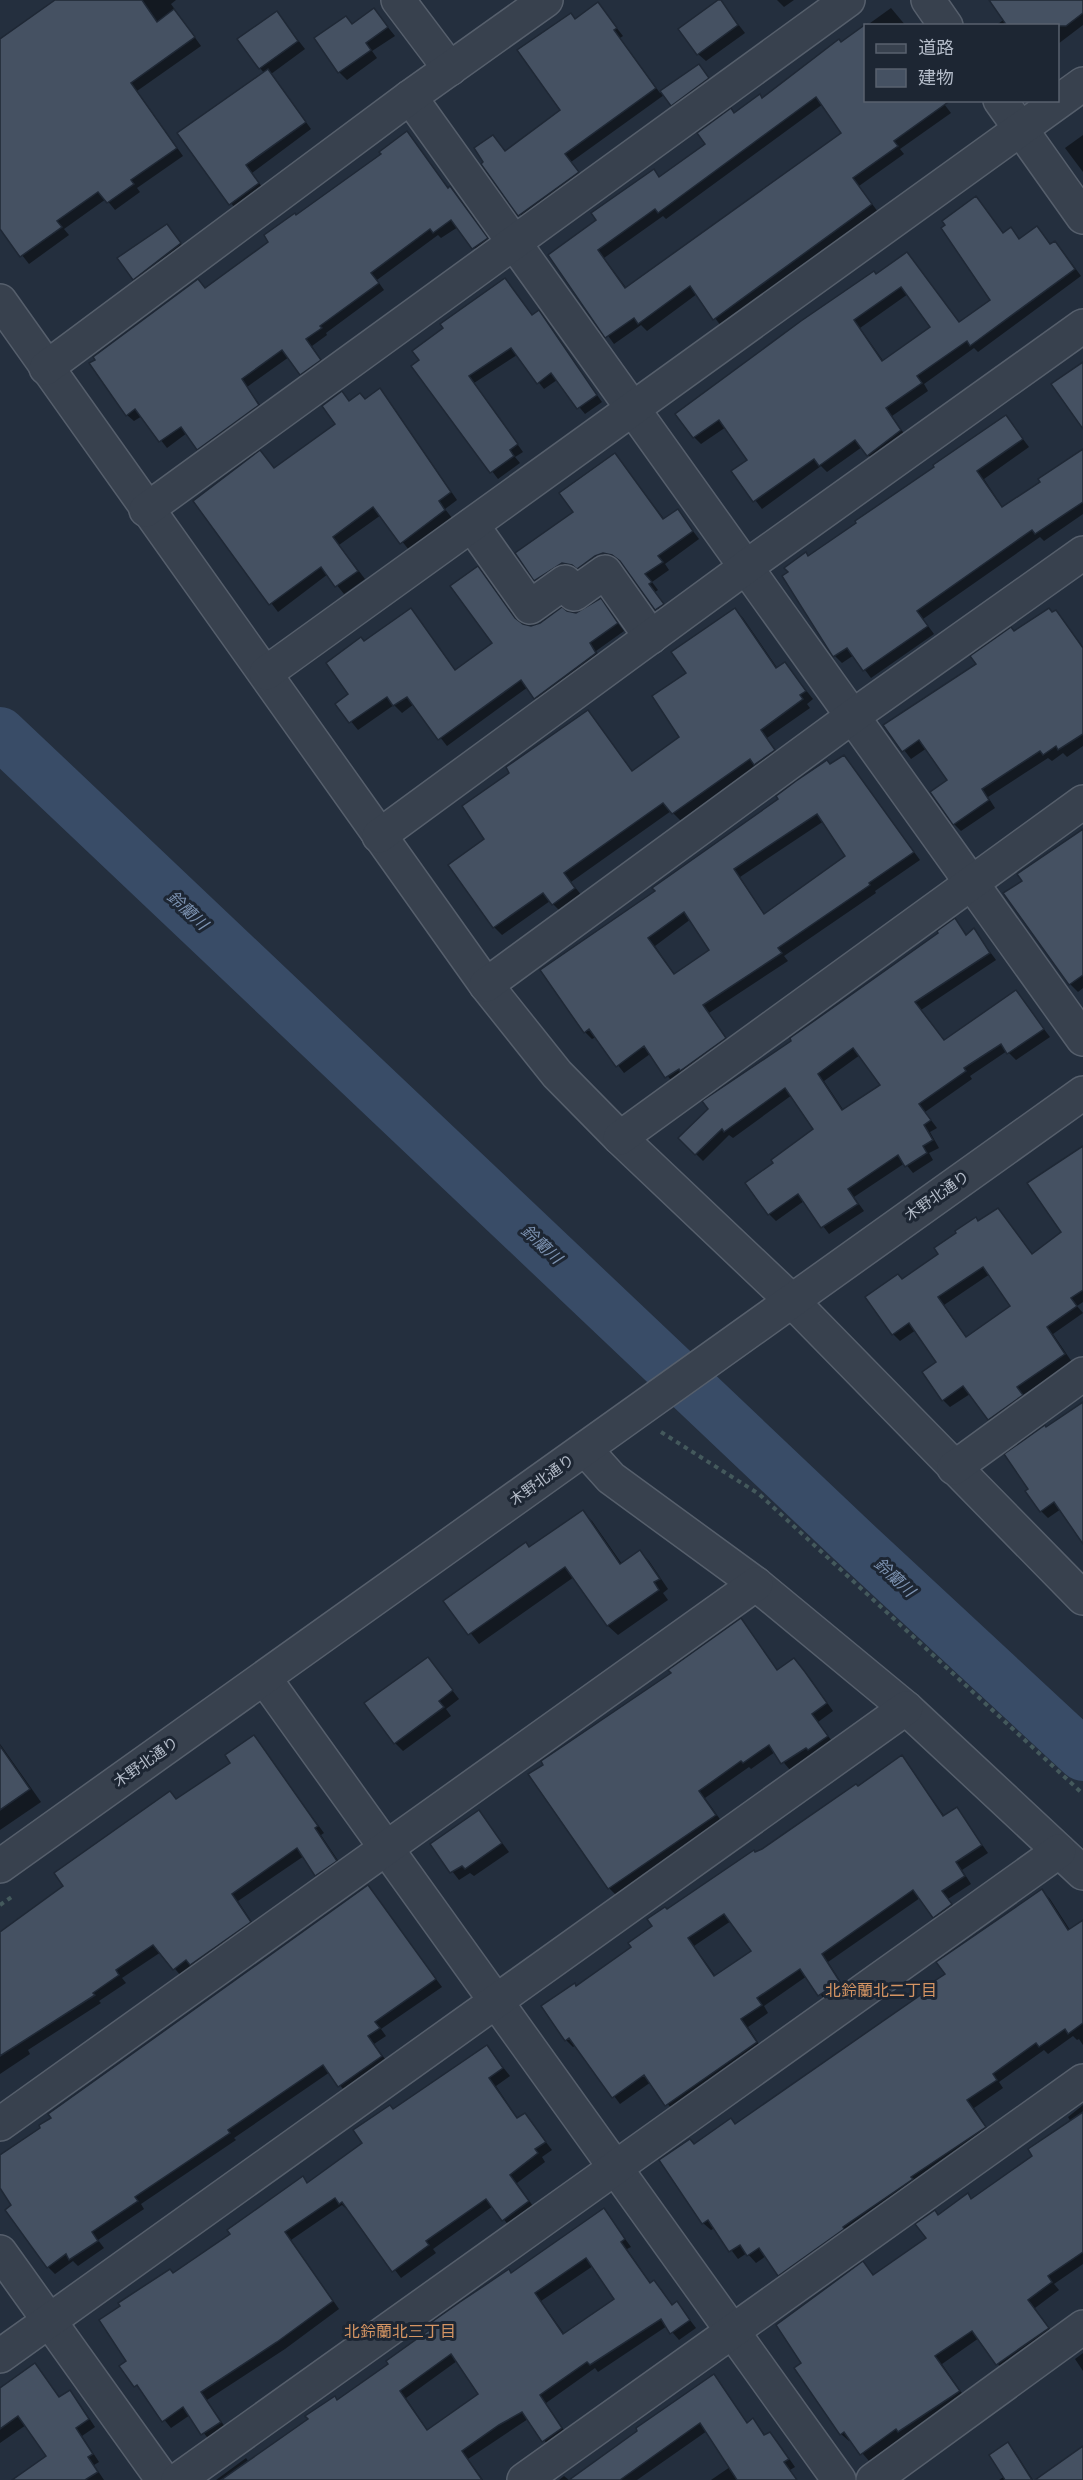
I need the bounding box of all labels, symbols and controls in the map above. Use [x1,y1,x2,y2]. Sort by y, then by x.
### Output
legend [864,24,1059,102]
text: 道路 [918,36,954,59]
text: 建物 [918,66,954,89]
water label: 鈴蘭川 [164,886,214,935]
street label: 木野北通り [901,1166,973,1225]
water label: 鈴蘭川 [518,1220,568,1269]
street label: 木野北通り [506,1450,578,1509]
water label: 鈴蘭川 [871,1553,921,1602]
street label: 木野北通り [110,1732,182,1791]
district label: 北鈴蘭北二丁目 [825,1980,937,2000]
district label: 北鈴蘭北三丁目 [344,2321,456,2341]

